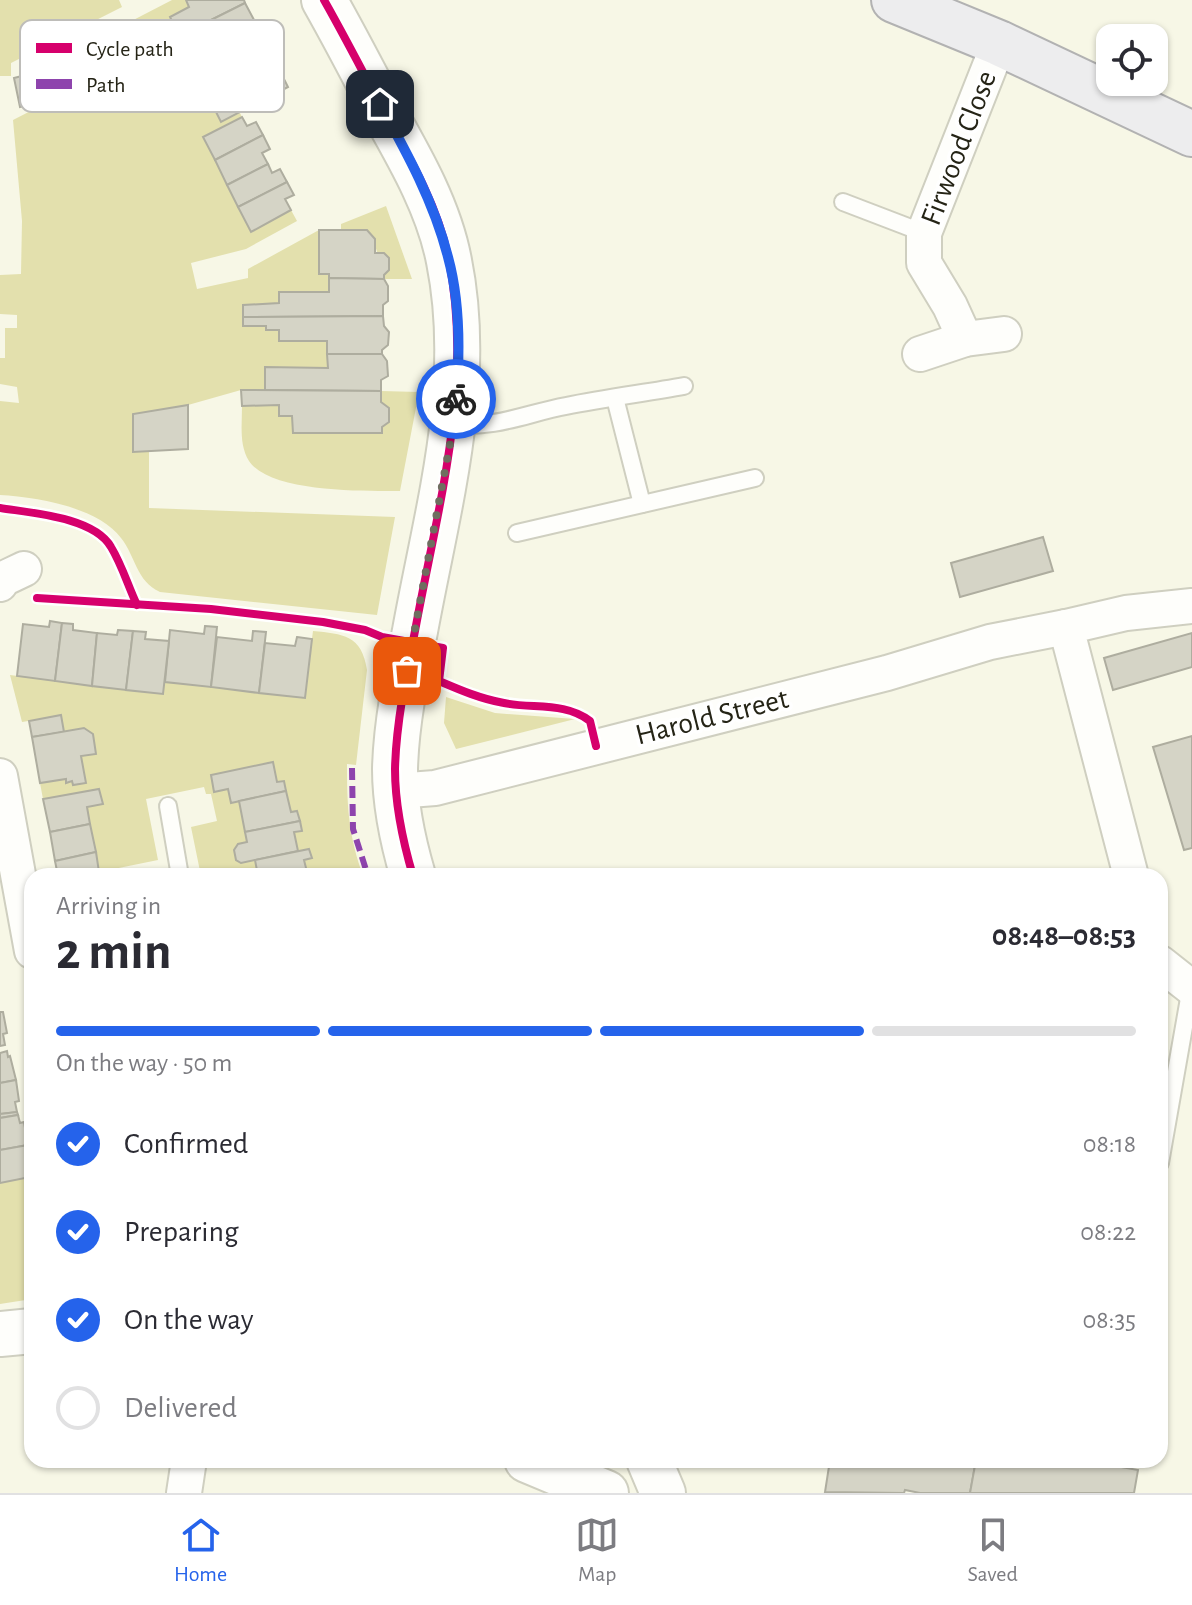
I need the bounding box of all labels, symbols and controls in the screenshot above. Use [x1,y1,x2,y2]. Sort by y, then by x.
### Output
legend [20,20,284,112]
map controls [1096,24,1168,96]
button: locate [1096,24,1168,96]
text: Cycle path [86,38,174,60]
street label: Firwood Close [916,67,1002,229]
pin [346,70,414,138]
text: Path [86,74,126,96]
icon: home [358,82,402,126]
courier [416,359,496,439]
icon: bike [434,377,478,421]
pin [373,637,441,705]
icon: bag [385,649,429,693]
street label: Harold Street [632,683,792,750]
text: Arriving in [56,893,161,919]
text: 08:48–08:53 [992,921,1136,951]
text: 2 min [56,926,171,978]
text: On the way · 50 m [56,1050,232,1076]
icon: check [56,1122,100,1166]
text: Confirmed [124,1129,248,1159]
text: 08:18 [1083,1131,1136,1157]
icon: check [56,1210,100,1254]
text: Preparing [124,1217,239,1247]
text: 08:22 [1080,1219,1136,1245]
icon: check [56,1298,100,1342]
text: On the way [124,1305,253,1335]
text: 08:35 [1082,1307,1136,1333]
text: Delivered [124,1393,237,1423]
tab: Home [174,1513,227,1587]
tab: Map [575,1513,619,1587]
tab: Saved [968,1513,1018,1587]

